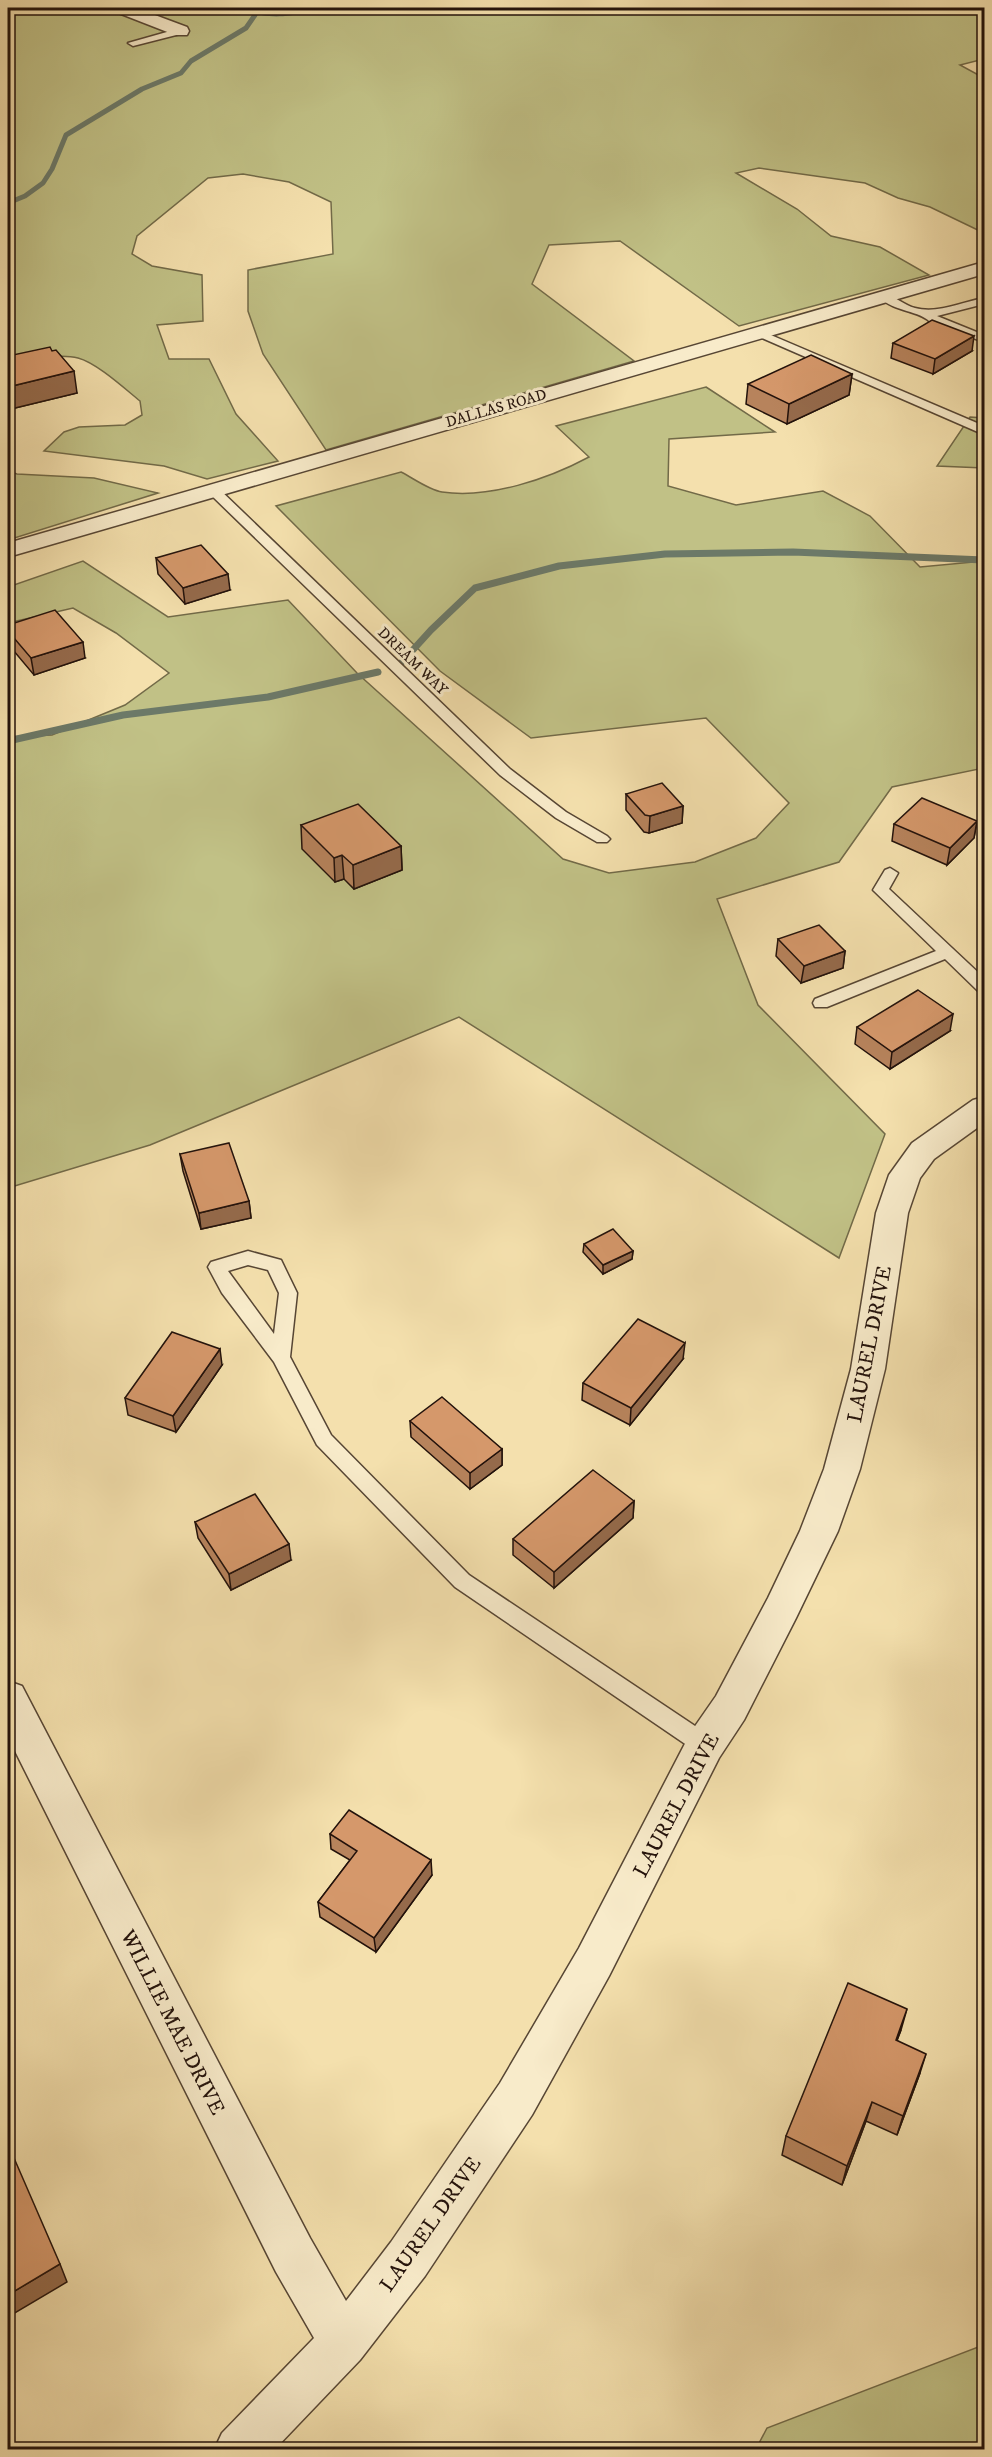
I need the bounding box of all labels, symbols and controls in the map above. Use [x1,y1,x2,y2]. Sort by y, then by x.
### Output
street label: DALLAS ROAD [443,385,549,432]
street label: DREAM WAY [374,623,452,700]
street label: LAUREL DRIVE [842,1263,898,1425]
street label: LAUREL DRIVE [628,1729,726,1882]
street label: WILLIE MAE DRIVE [114,1925,230,2119]
street label: LAUREL DRIVE [374,2152,487,2297]

